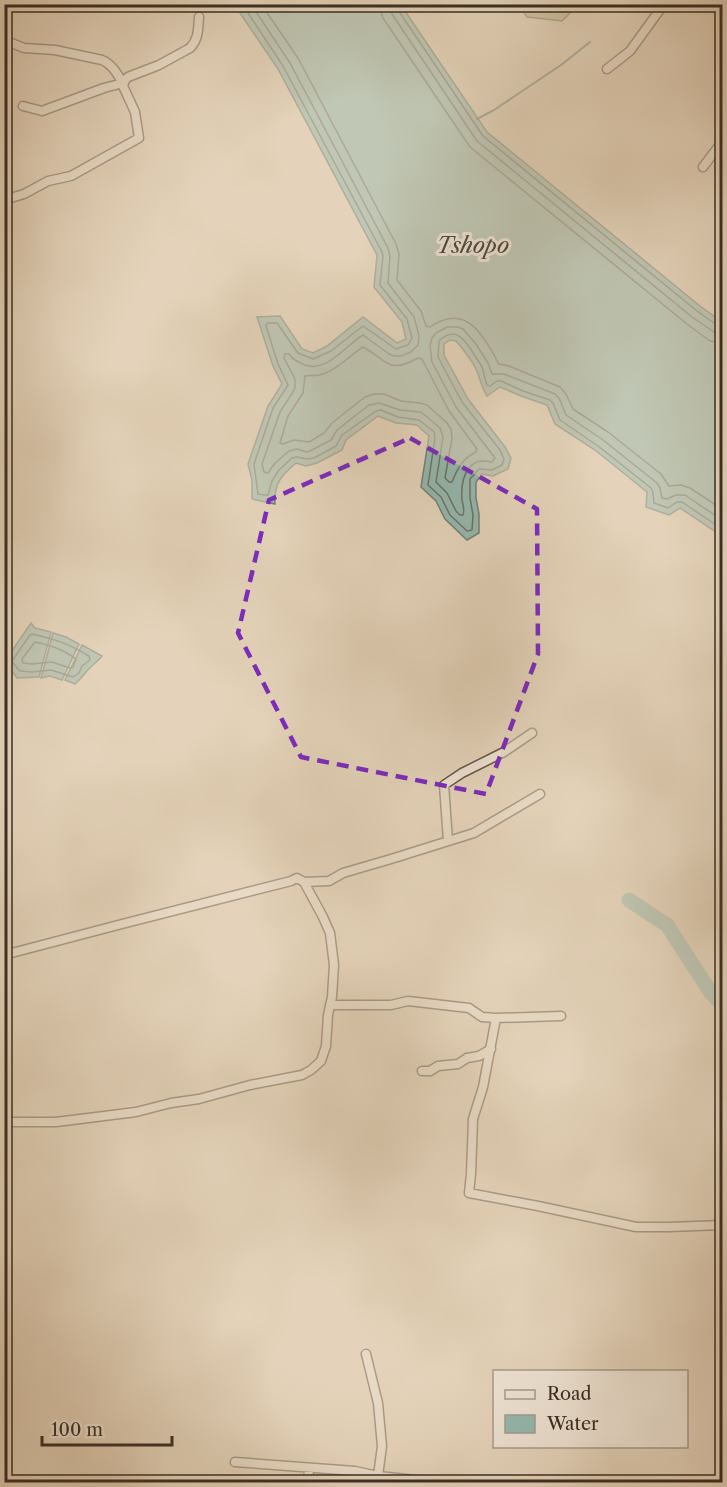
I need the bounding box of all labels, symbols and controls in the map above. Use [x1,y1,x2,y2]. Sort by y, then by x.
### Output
water label: Tshopo [437,232,509,259]
legend [493,1370,688,1448]
text: Road [547,1383,592,1405]
scale bar [42,1409,172,1447]
text: Water [546,1413,599,1435]
text: 100 m [51,1419,103,1441]

